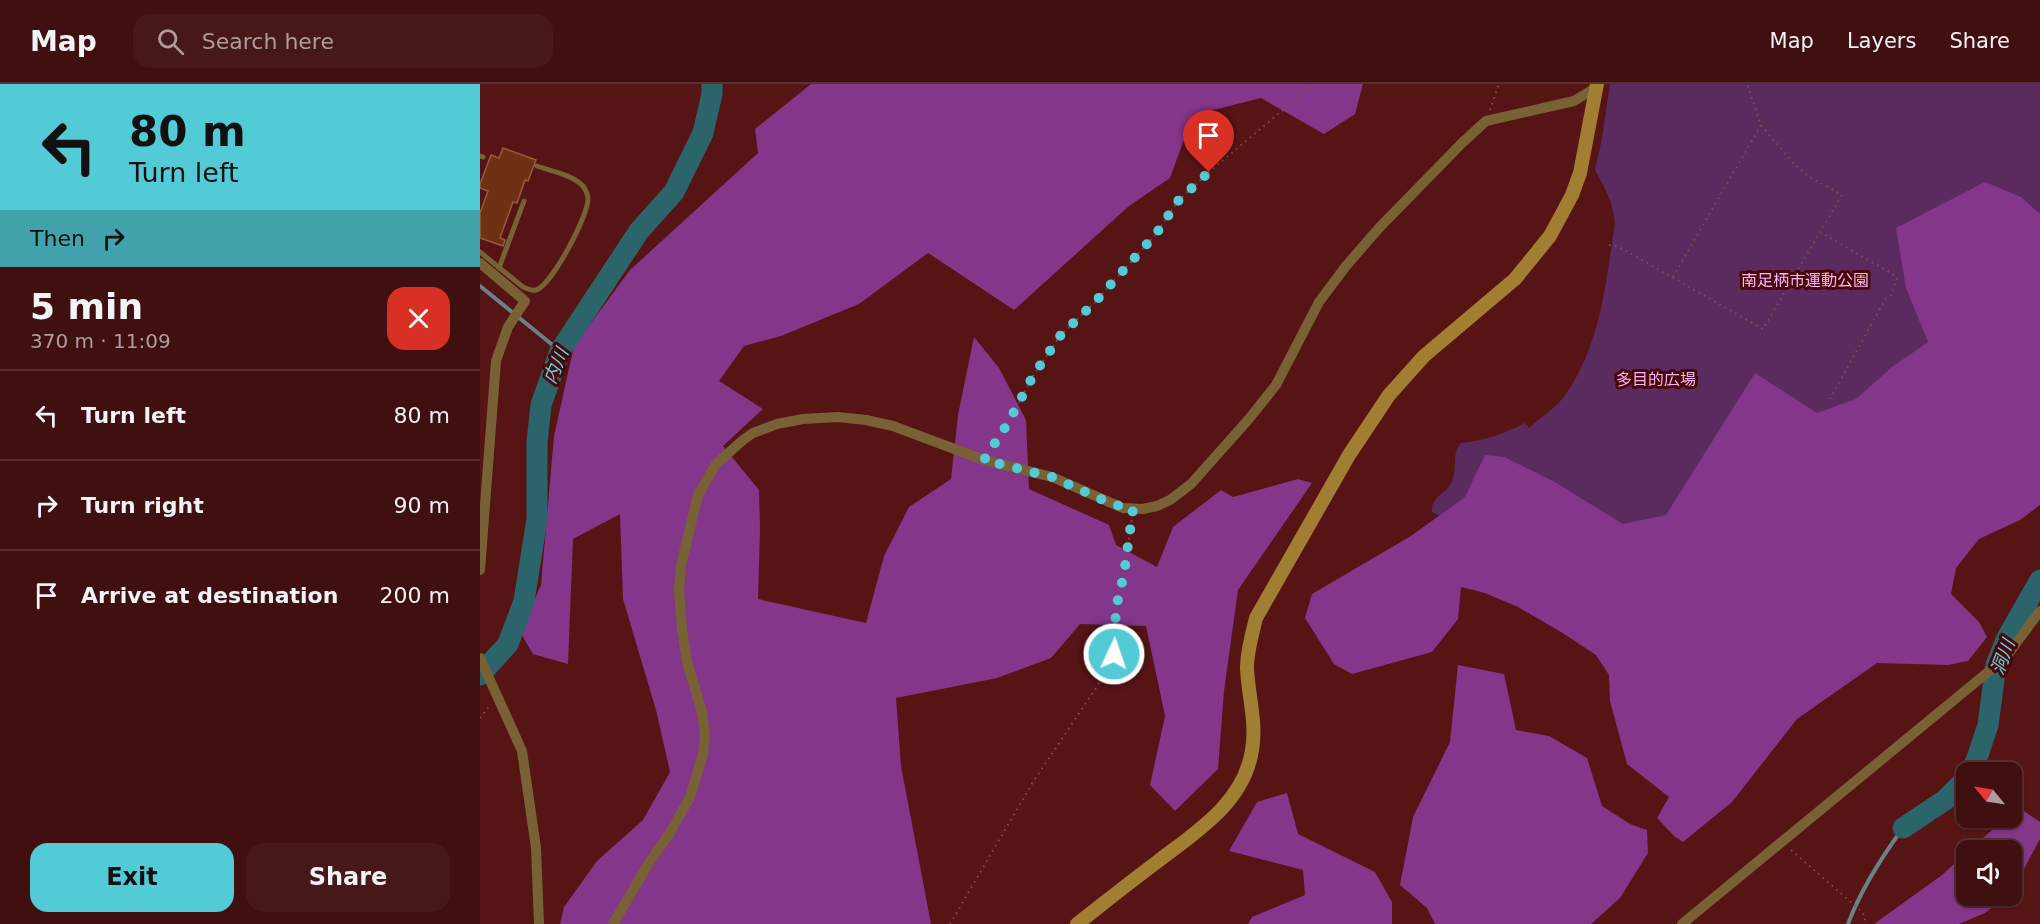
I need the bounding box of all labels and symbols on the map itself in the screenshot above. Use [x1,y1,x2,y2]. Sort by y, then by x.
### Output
pin [1183,110,1234,172]
park label: 南足柄市運動公園 [1741,271,1869,290]
water label: 内川 [539,343,573,386]
park label: 多目的広場 [1616,370,1696,389]
position arrow [1082,622,1146,686]
water label: 洞川 [1986,634,2020,677]
north arrow [1956,762,2022,828]

